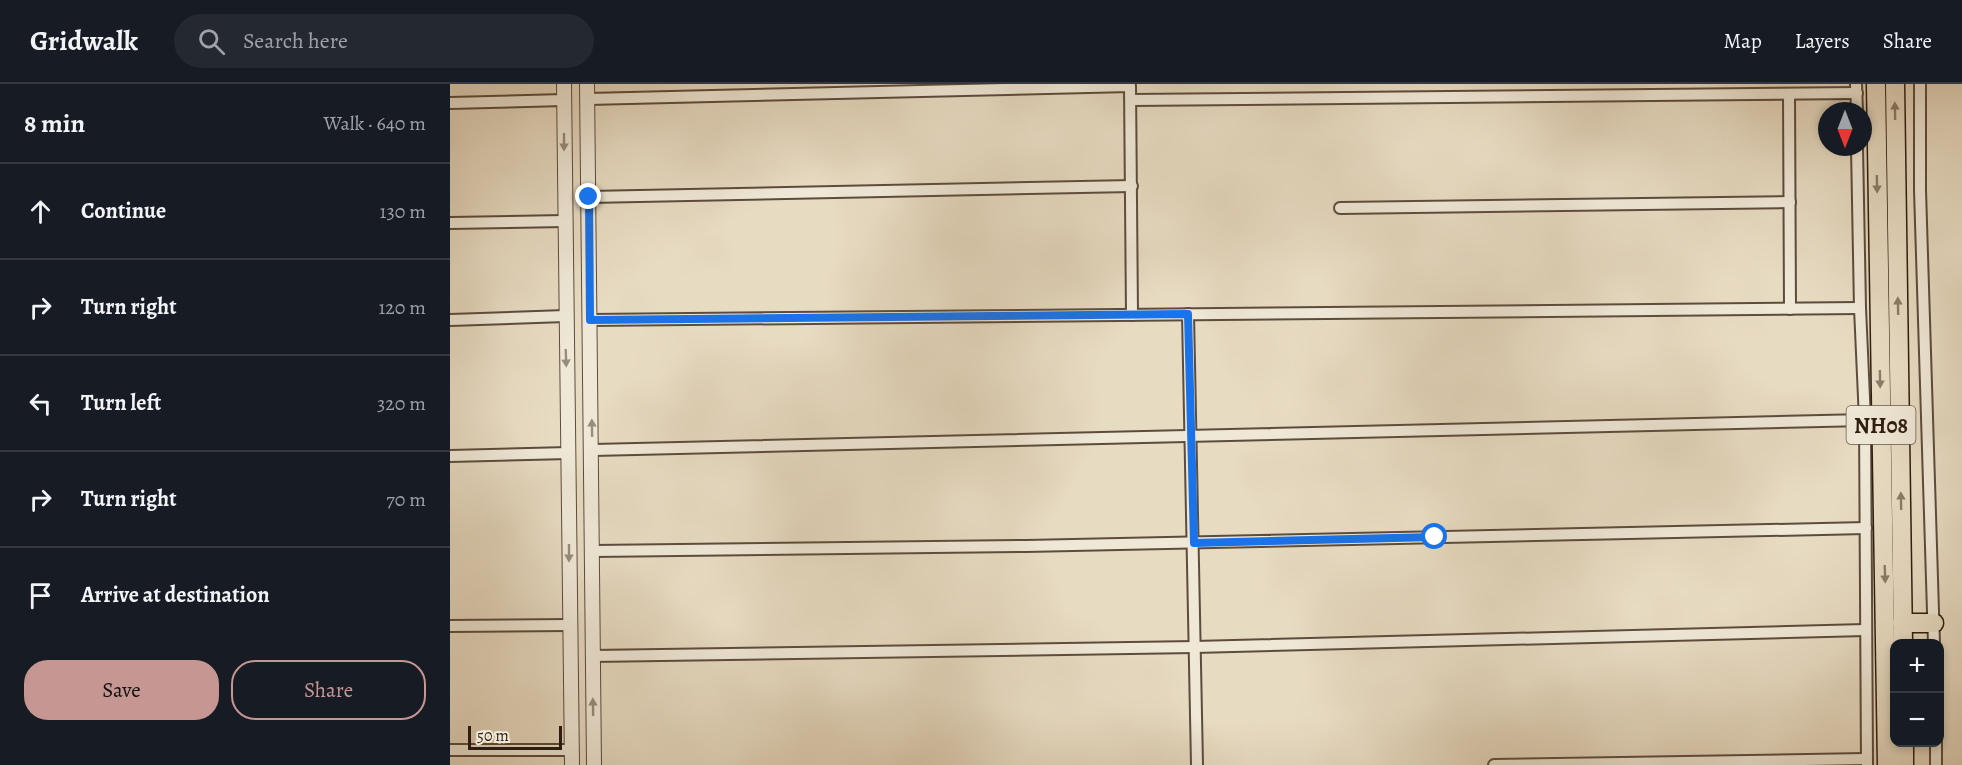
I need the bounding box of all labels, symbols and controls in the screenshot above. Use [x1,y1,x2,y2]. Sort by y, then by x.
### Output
search box [174,14,594,68]
text: Gridwalk [30,22,138,60]
icon: search [195,25,228,58]
text: Search here [243,26,348,56]
text: Map [1723,27,1762,55]
text: Layers [1795,27,1850,55]
text: Share [1883,27,1932,55]
north arrow [1818,102,1872,156]
one-way arrow [1890,102,1900,121]
text: 8 min [24,106,85,141]
text: Walk · 640 m [323,110,426,137]
one-way arrow [559,133,569,152]
one-way arrow [1872,175,1882,194]
route end [575,183,601,209]
icon: ahead [24,195,57,228]
text: Continue [81,196,166,226]
text: 130 m [380,198,426,225]
icon: right [24,291,57,324]
text: Turn right [81,292,177,322]
text: 120 m [378,294,426,321]
one-way arrow [1893,297,1903,316]
one-way arrow [561,349,571,368]
one-way arrow [1875,370,1885,389]
icon: left [24,387,57,420]
text: Turn left [81,388,161,418]
text: 320 m [377,390,426,417]
road number: NH08 [1846,406,1916,444]
one-way arrow [587,418,597,437]
icon: right [24,483,57,516]
text: Turn right [81,484,177,514]
text: 70 m [386,486,426,513]
one-way arrow [1896,492,1906,511]
route start [1421,523,1447,549]
one-way arrow [564,544,574,563]
one-way arrow [1880,565,1890,584]
icon: arrive [24,579,57,612]
text: Arrive at destination [81,580,270,610]
map controls [1890,639,1944,747]
button: + [1890,639,1944,693]
button: Save [24,660,219,720]
button: Share [231,660,426,720]
button: − [1890,693,1944,747]
one-way arrow [589,697,598,716]
scale bar [468,723,562,750]
text: 50 m [477,725,509,747]

